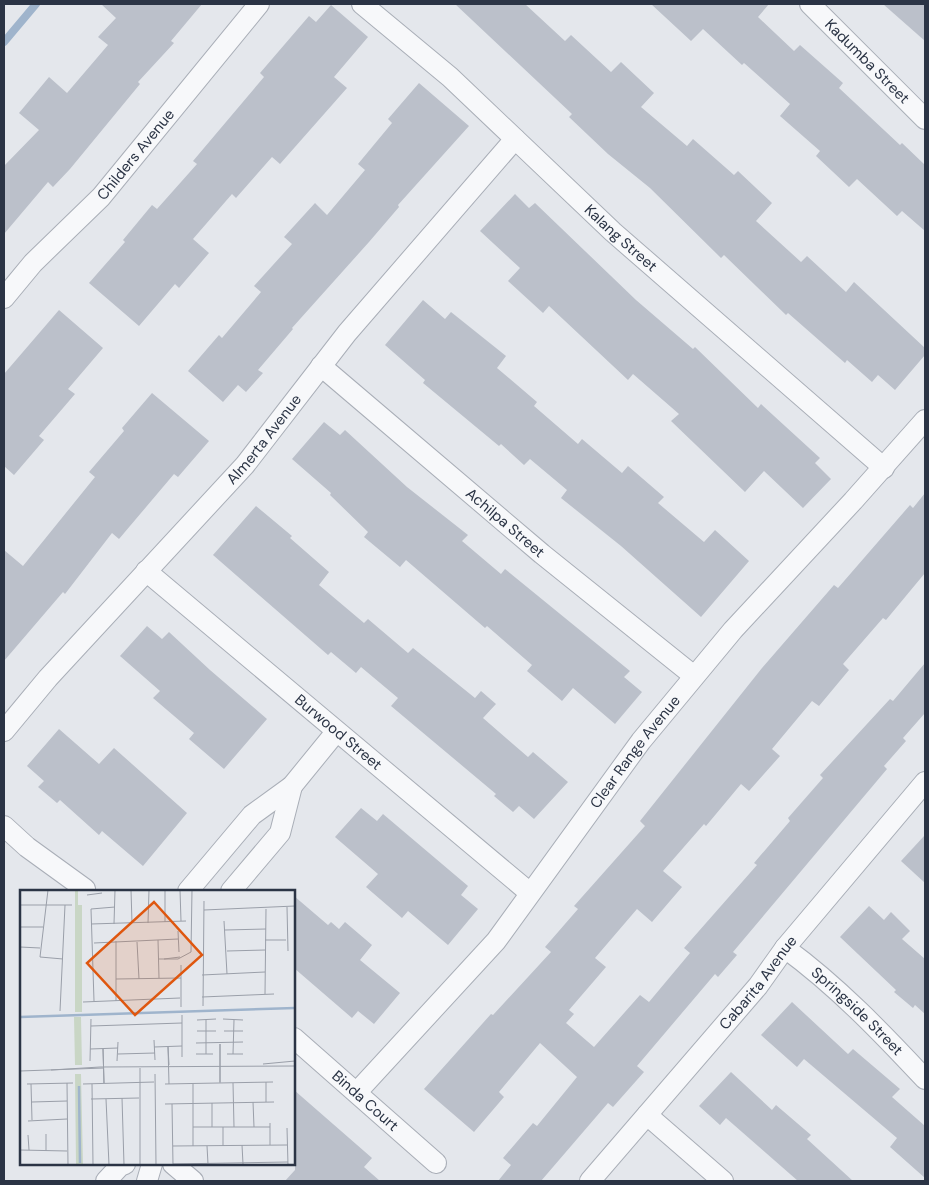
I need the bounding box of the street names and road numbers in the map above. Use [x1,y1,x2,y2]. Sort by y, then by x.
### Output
street label: Kadumba Street [821,15,914,108]
street label: Childers Avenue [92,105,179,204]
street label: Kalang Street [580,200,662,276]
street label: Almerta Avenue [222,390,306,489]
street label: Achilpa Street [462,483,549,562]
street label: Burwood Street [290,690,386,775]
street label: Clear Range Avenue [585,691,685,812]
street label: Cabarita Avenue [715,931,801,1034]
street label: Springside Street [807,962,908,1060]
street label: Binda Court [328,1066,403,1136]

